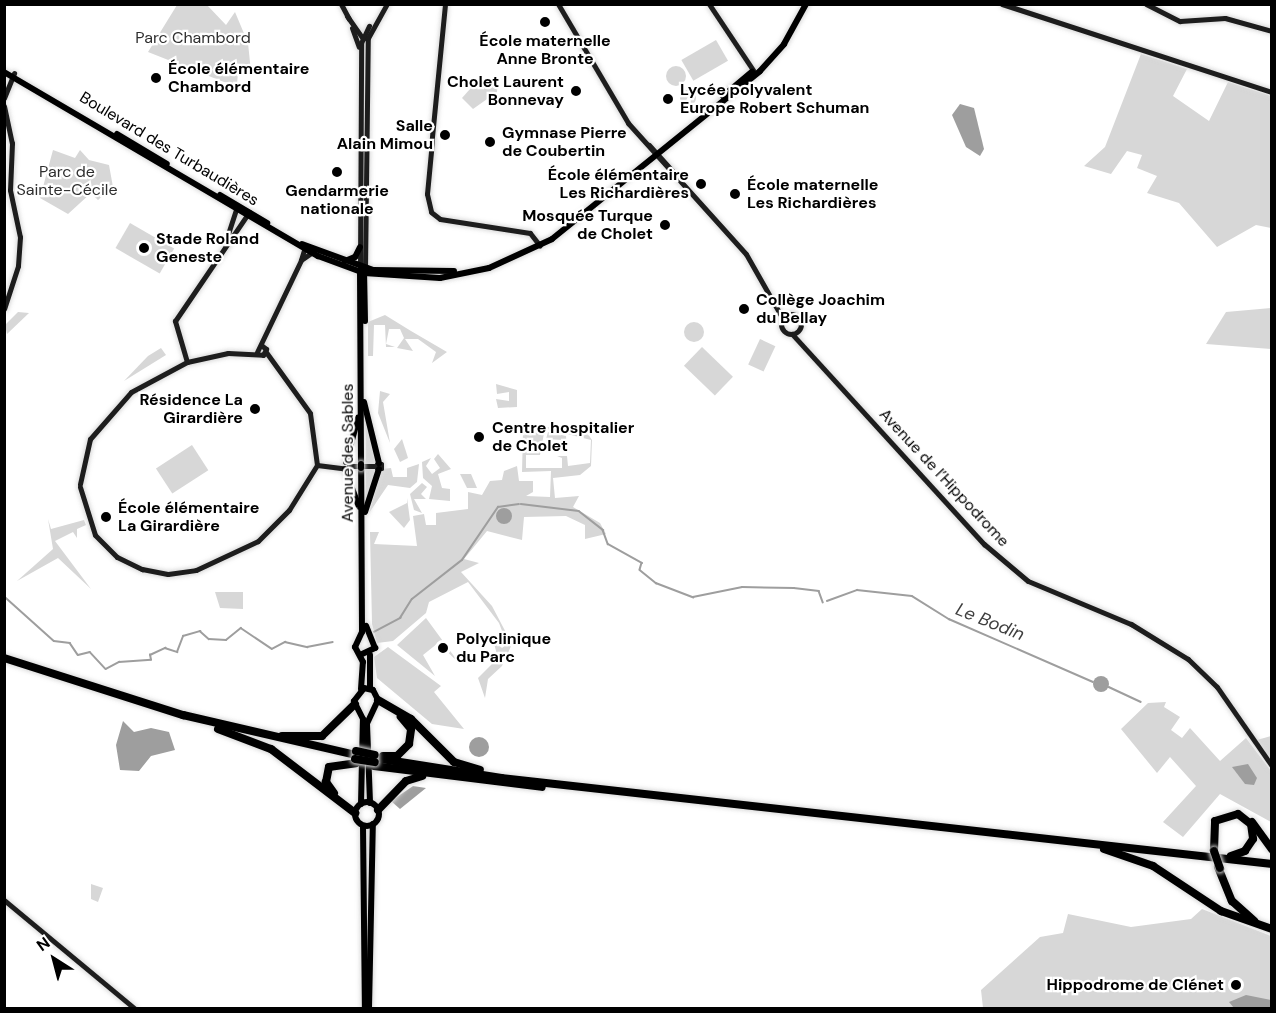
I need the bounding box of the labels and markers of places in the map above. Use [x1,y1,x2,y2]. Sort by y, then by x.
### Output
marker: École maternelle Anne Bronte [538,15,552,29]
place label: École maternelle Anne Bronte [479,31,611,69]
place label: École élémentaire Chambord [168,59,309,97]
marker: École élémentaire Chambord [149,71,163,85]
place label: Cholet Laurent Bonnevay [447,72,564,110]
place label: Lycée polyvalent Europe Robert Schuman [680,80,869,118]
marker: Cholet Laurent Bonnevay [569,84,583,98]
marker: Lycée polyvalent Europe Robert Schuman [661,92,675,106]
place label: Salle Alain Mimou [337,116,433,154]
place label: Gymnase Pierre de Coubertin [502,123,627,161]
marker: Salle Alain Mimou [438,128,452,142]
marker: Gymnase Pierre de Coubertin [483,135,497,149]
marker: Gendarmerie nationale [330,165,344,179]
place label: École élémentaire Les Richardières [548,165,689,203]
place label: École maternelle Les Richardières [747,175,878,213]
marker: École élémentaire Les Richardières [694,177,708,191]
place label: Gendarmerie nationale [285,181,389,219]
marker: École maternelle Les Richardières [728,187,742,201]
place label: Mosquée Turque de Cholet [522,206,653,244]
marker: Mosquée Turque de Cholet [658,218,672,232]
place label: Stade Roland Geneste [156,229,259,267]
marker: Stade Roland Geneste [137,241,151,255]
place label: Collège Joachim du Bellay [756,290,885,328]
marker: Collège Joachim du Bellay [737,302,751,316]
place label: Résidence La Girardière [139,390,243,428]
marker: Résidence La Girardière [248,402,262,416]
place label: Centre hospitalier de Cholet [492,418,634,456]
marker: Centre hospitalier de Cholet [470,428,488,446]
place label: École élémentaire La Girardière [118,498,259,536]
marker: École élémentaire La Girardière [99,510,113,524]
place label: Polyclinique du Parc [456,629,551,667]
marker: Polyclinique du Parc [434,639,452,657]
place label: Hippodrome de Clénet [1046,975,1224,995]
marker: Hippodrome de Clénet [1229,978,1243,992]

